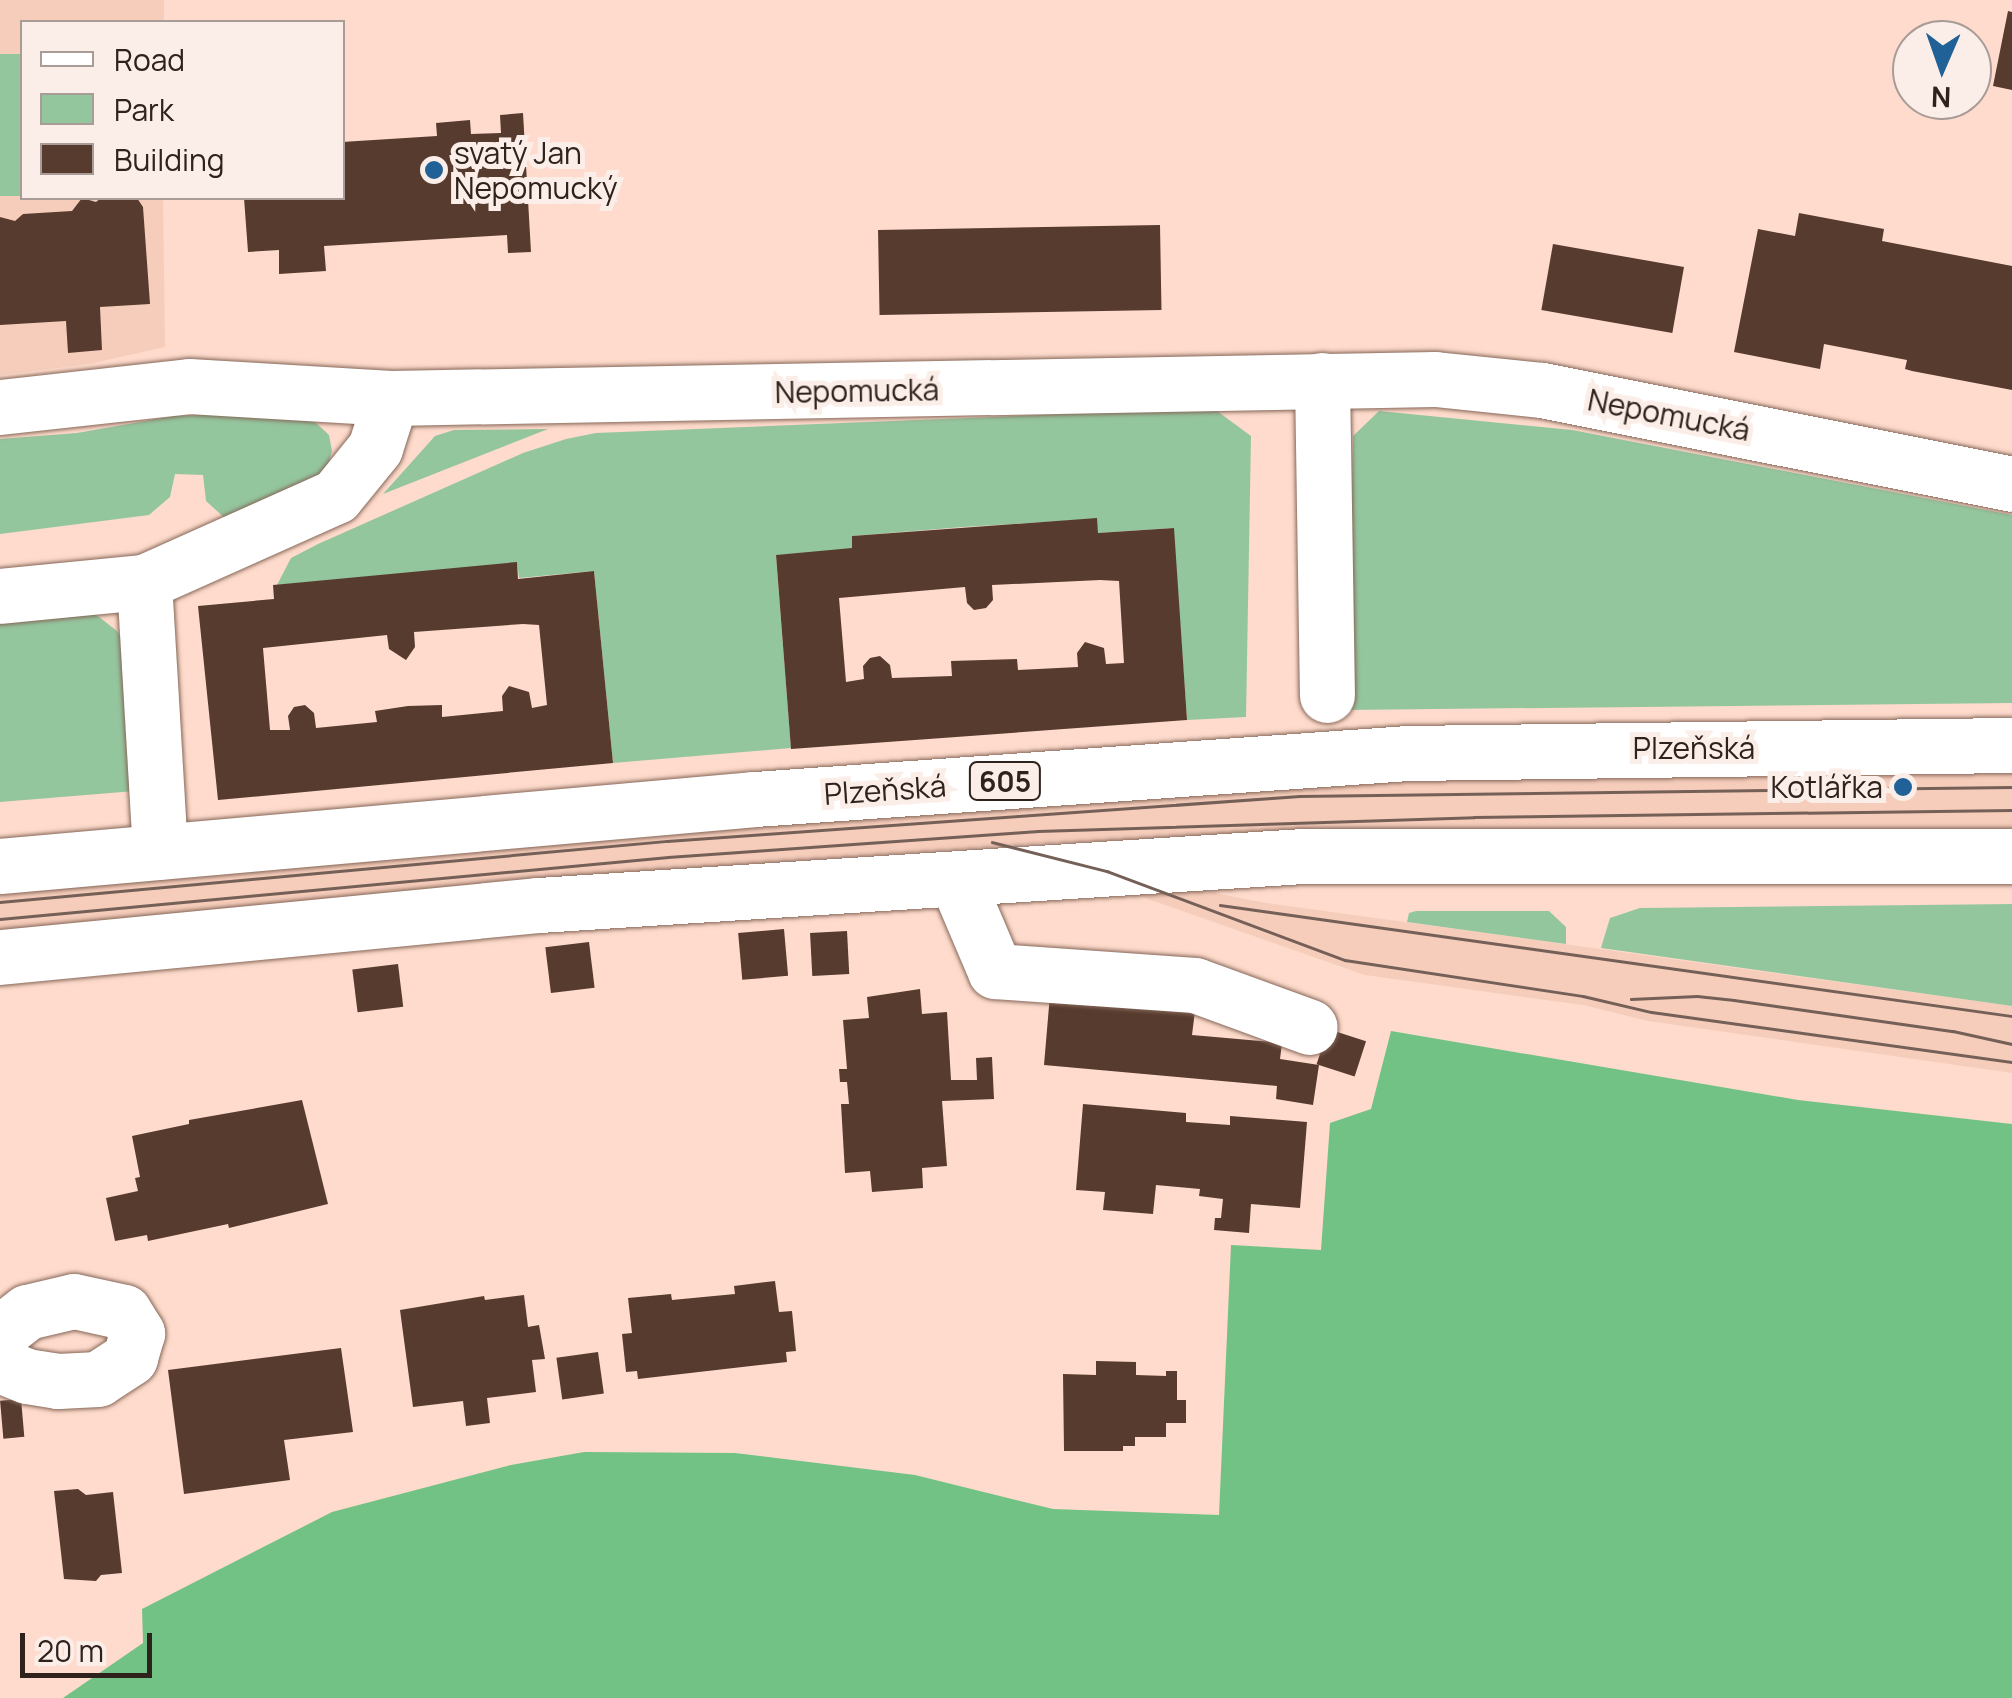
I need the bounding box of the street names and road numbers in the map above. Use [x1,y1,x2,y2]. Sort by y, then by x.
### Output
street label: Nepomucká [774,372,940,410]
street label: Nepomucká [1585,382,1753,448]
street label: Plzeňská [1633,730,1755,766]
road number: 605 [968,758,1042,804]
street label: Plzeňská [823,768,947,812]

